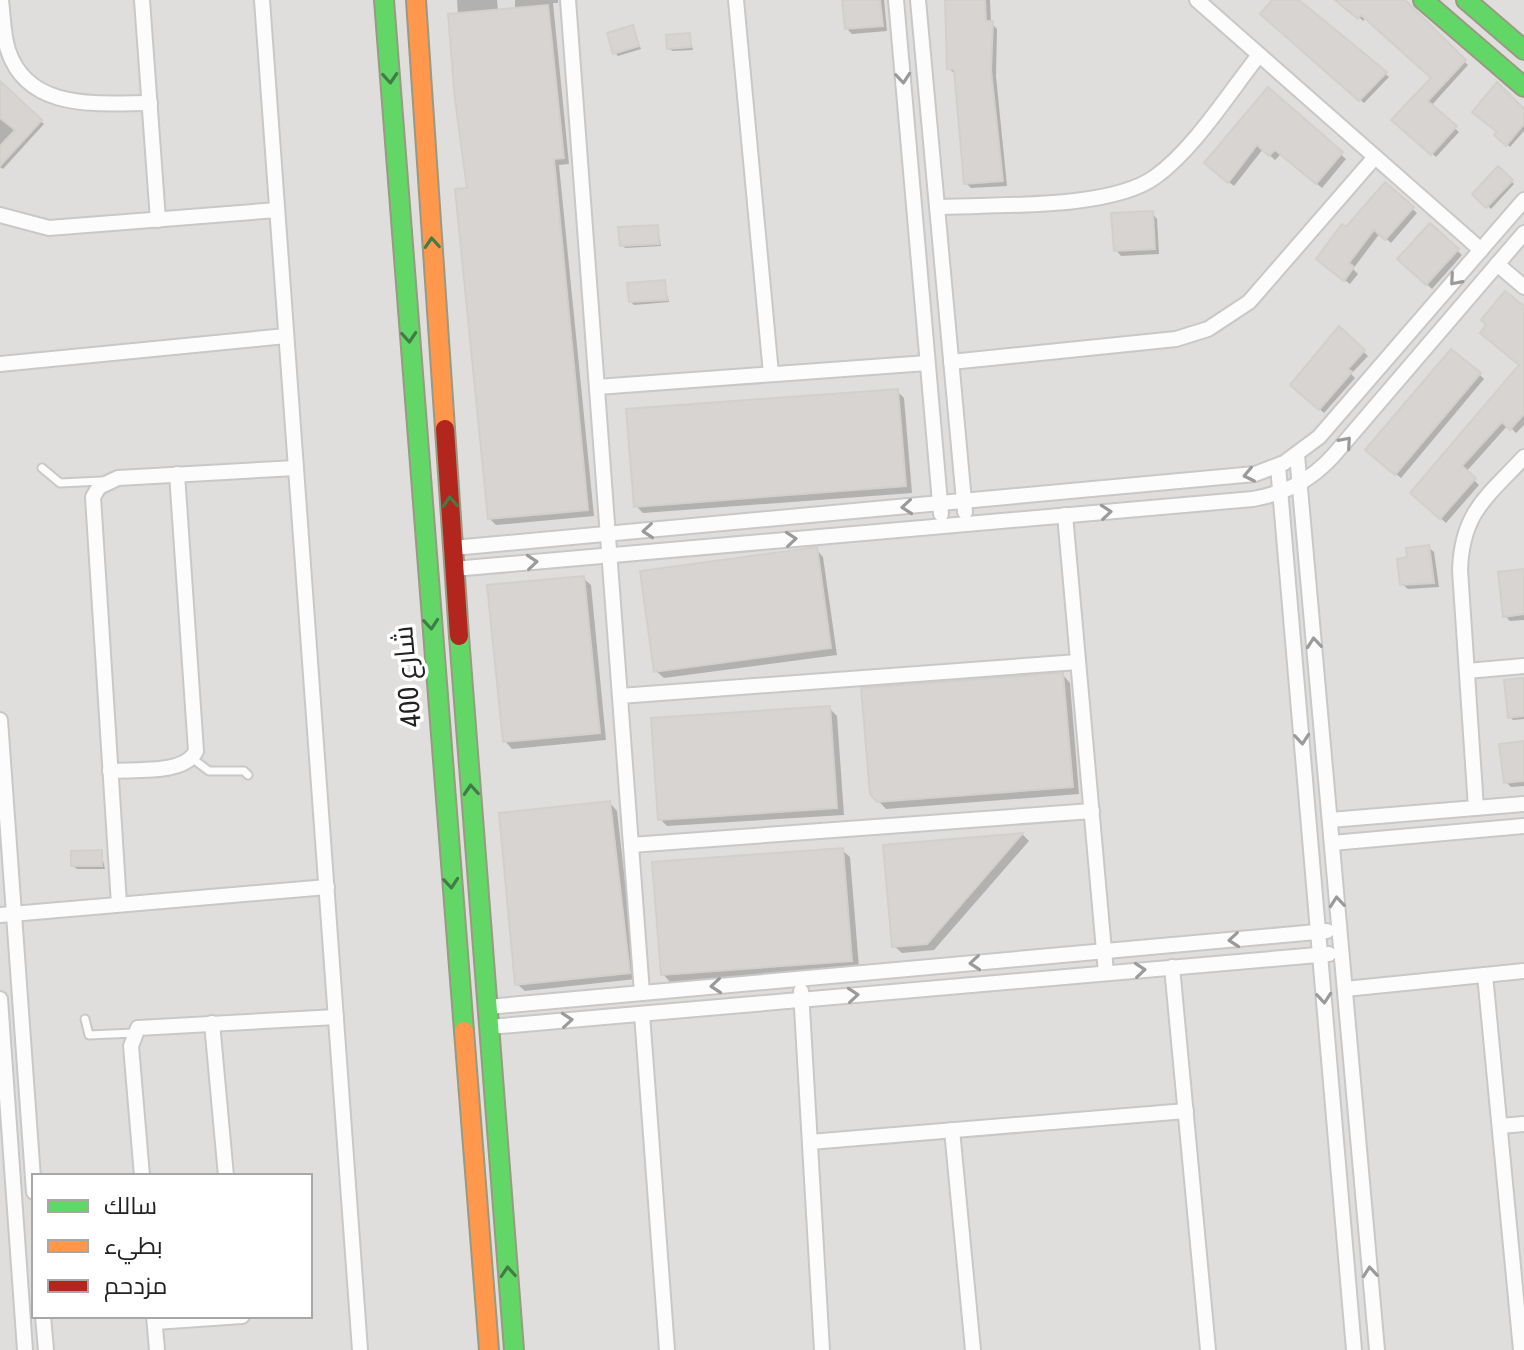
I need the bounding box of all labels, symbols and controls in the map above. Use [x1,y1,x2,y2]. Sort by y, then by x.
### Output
one-way arrow [381,72,398,85]
one-way arrow [894,72,911,85]
one-way arrow [424,236,441,249]
one-way arrow [1450,271,1464,286]
one-way arrow [400,331,417,344]
one-way arrow [1336,436,1351,451]
one-way arrow [1243,466,1256,483]
one-way arrow [442,495,459,508]
one-way arrow [900,499,913,516]
one-way arrow [1100,504,1113,521]
one-way arrow [641,522,654,539]
one-way arrow [785,531,798,548]
one-way arrow [526,554,539,571]
one-way arrow [422,618,439,631]
street label: شارع 400 [386,625,430,729]
one-way arrow [1306,636,1323,649]
one-way arrow [1293,732,1310,745]
one-way arrow [463,783,480,796]
one-way arrow [443,877,460,890]
one-way arrow [1329,895,1346,908]
one-way arrow [1227,931,1240,948]
one-way arrow [968,954,981,971]
one-way arrow [1134,962,1147,979]
one-way arrow [709,978,722,995]
one-way arrow [847,987,860,1004]
one-way arrow [1316,992,1333,1005]
one-way arrow [560,1012,573,1029]
legend [32,1174,312,1318]
text: سالك [104,1192,157,1220]
text: بطيء [104,1232,163,1265]
one-way arrow [500,1265,517,1278]
one-way arrow [1362,1265,1379,1278]
text: مزدحم [104,1272,167,1302]

